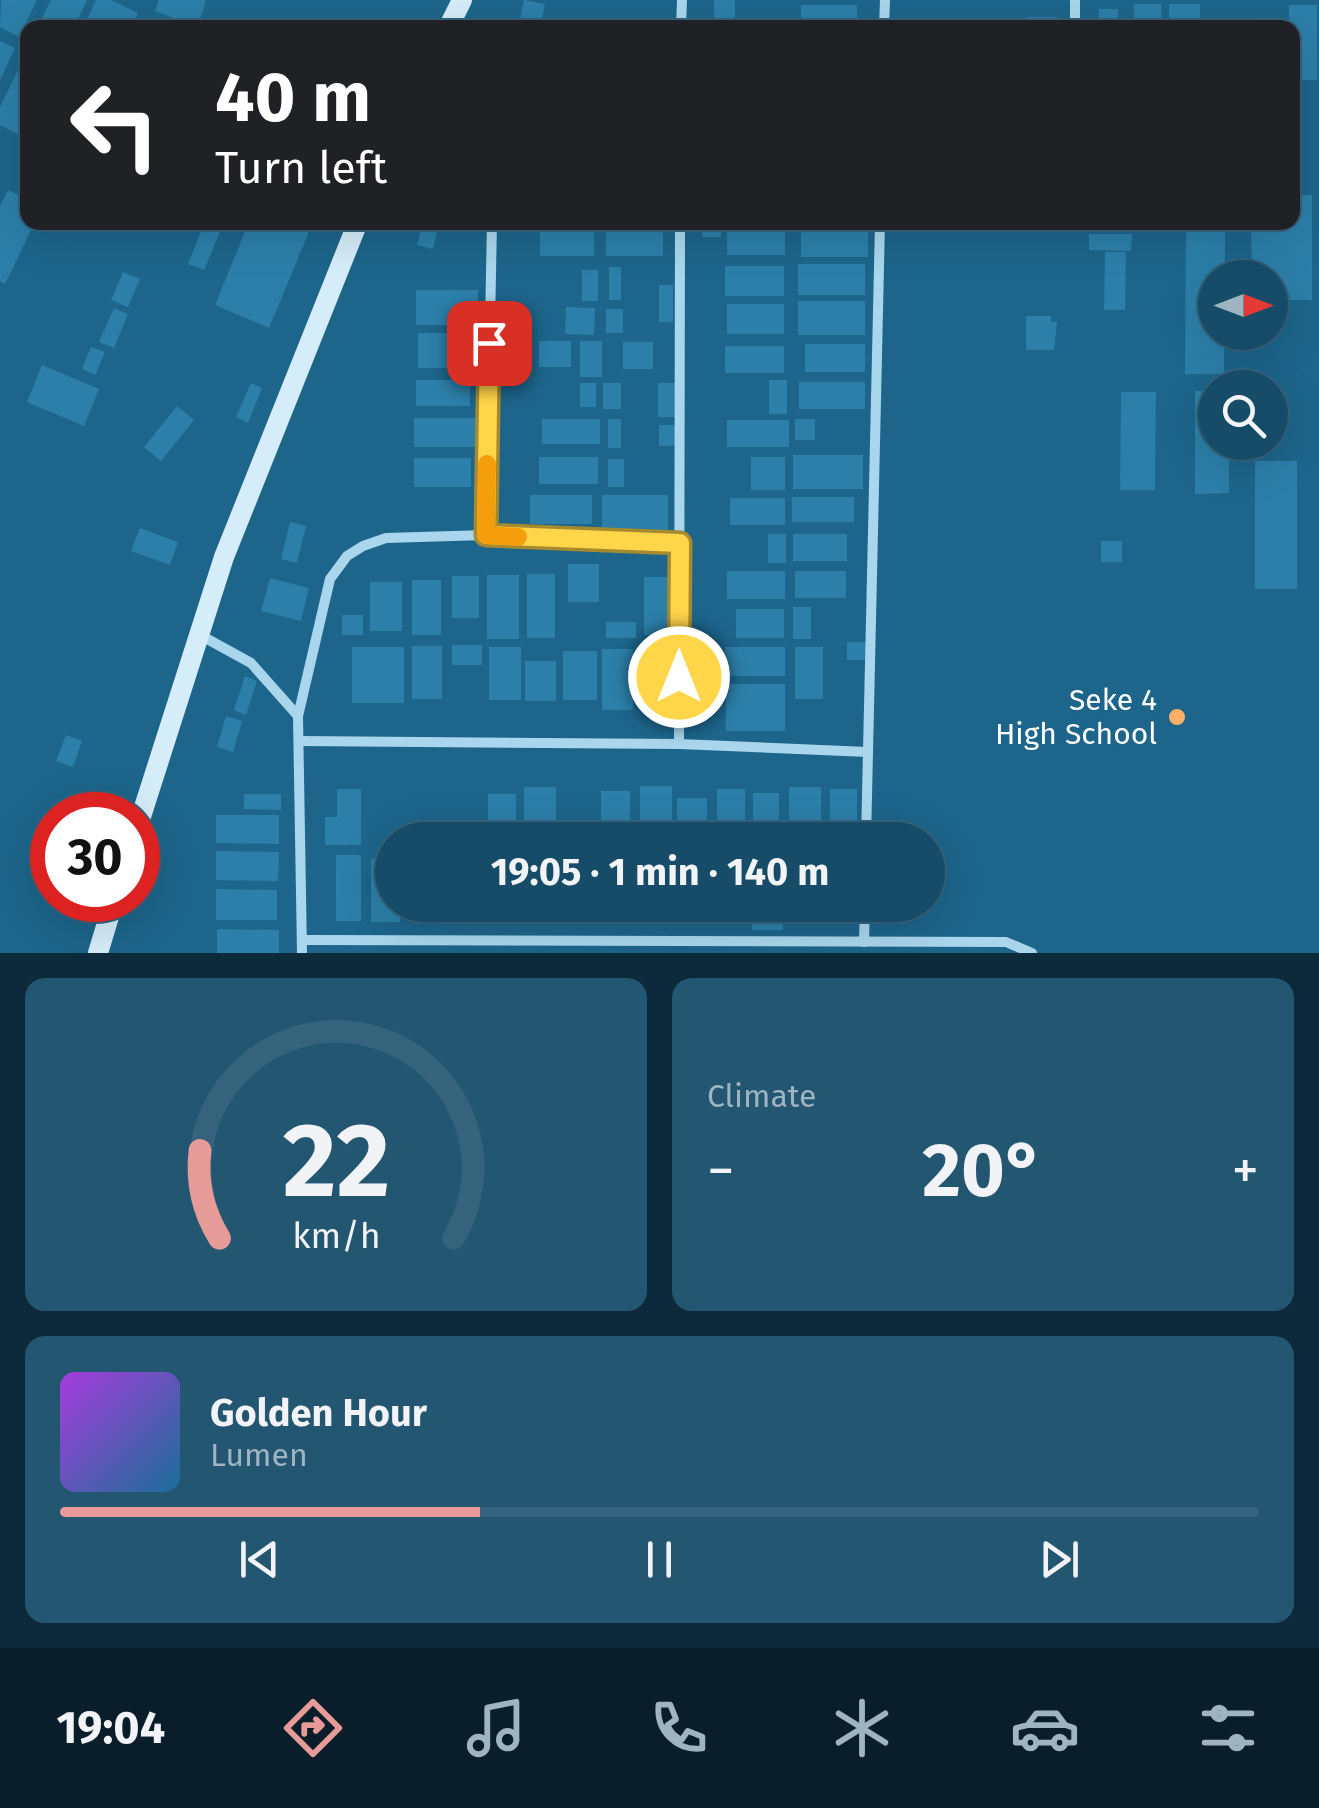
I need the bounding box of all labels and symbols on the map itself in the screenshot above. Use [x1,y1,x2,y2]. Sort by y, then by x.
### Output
north arrow [1198,260,1288,350]
pin [447,301,532,386]
position arrow [627,625,731,729]
place label: Seke 4 High School [995,682,1157,752]
marker: Seke 4 High School [1166,706,1188,728]
speed limit sign: 30 [30,792,160,922]

